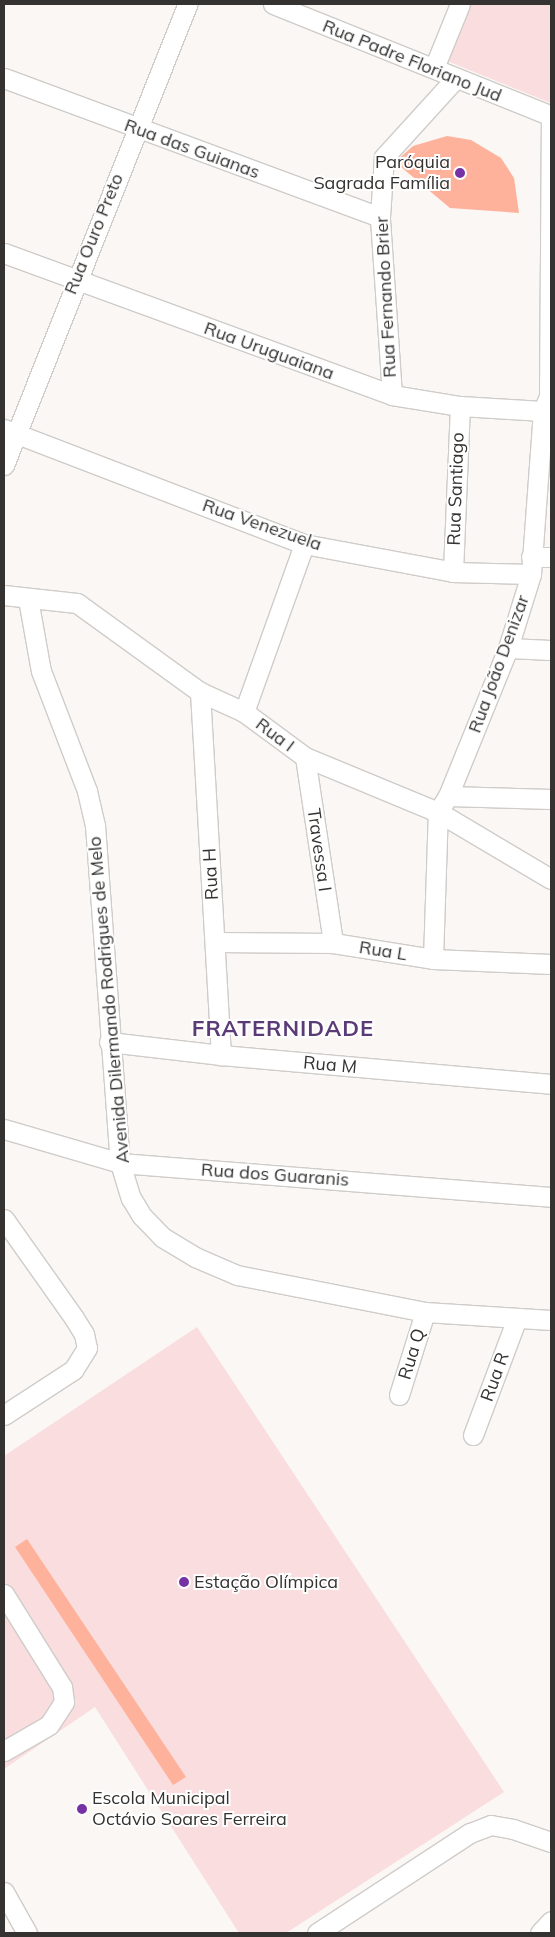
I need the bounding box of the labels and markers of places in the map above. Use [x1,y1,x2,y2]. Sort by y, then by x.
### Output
place label: Paróquia Sagrada Família [313,152,450,194]
marker: Paróquia Sagrada Família [454,167,466,179]
place label: Estação Olímpica [194,1571,338,1593]
marker: Estação Olímpica [178,1576,190,1588]
place label: Escola Municipal Octávio Soares Ferreira [92,1788,287,1830]
marker: Escola Municipal Octávio Soares Ferreira [76,1803,88,1815]

